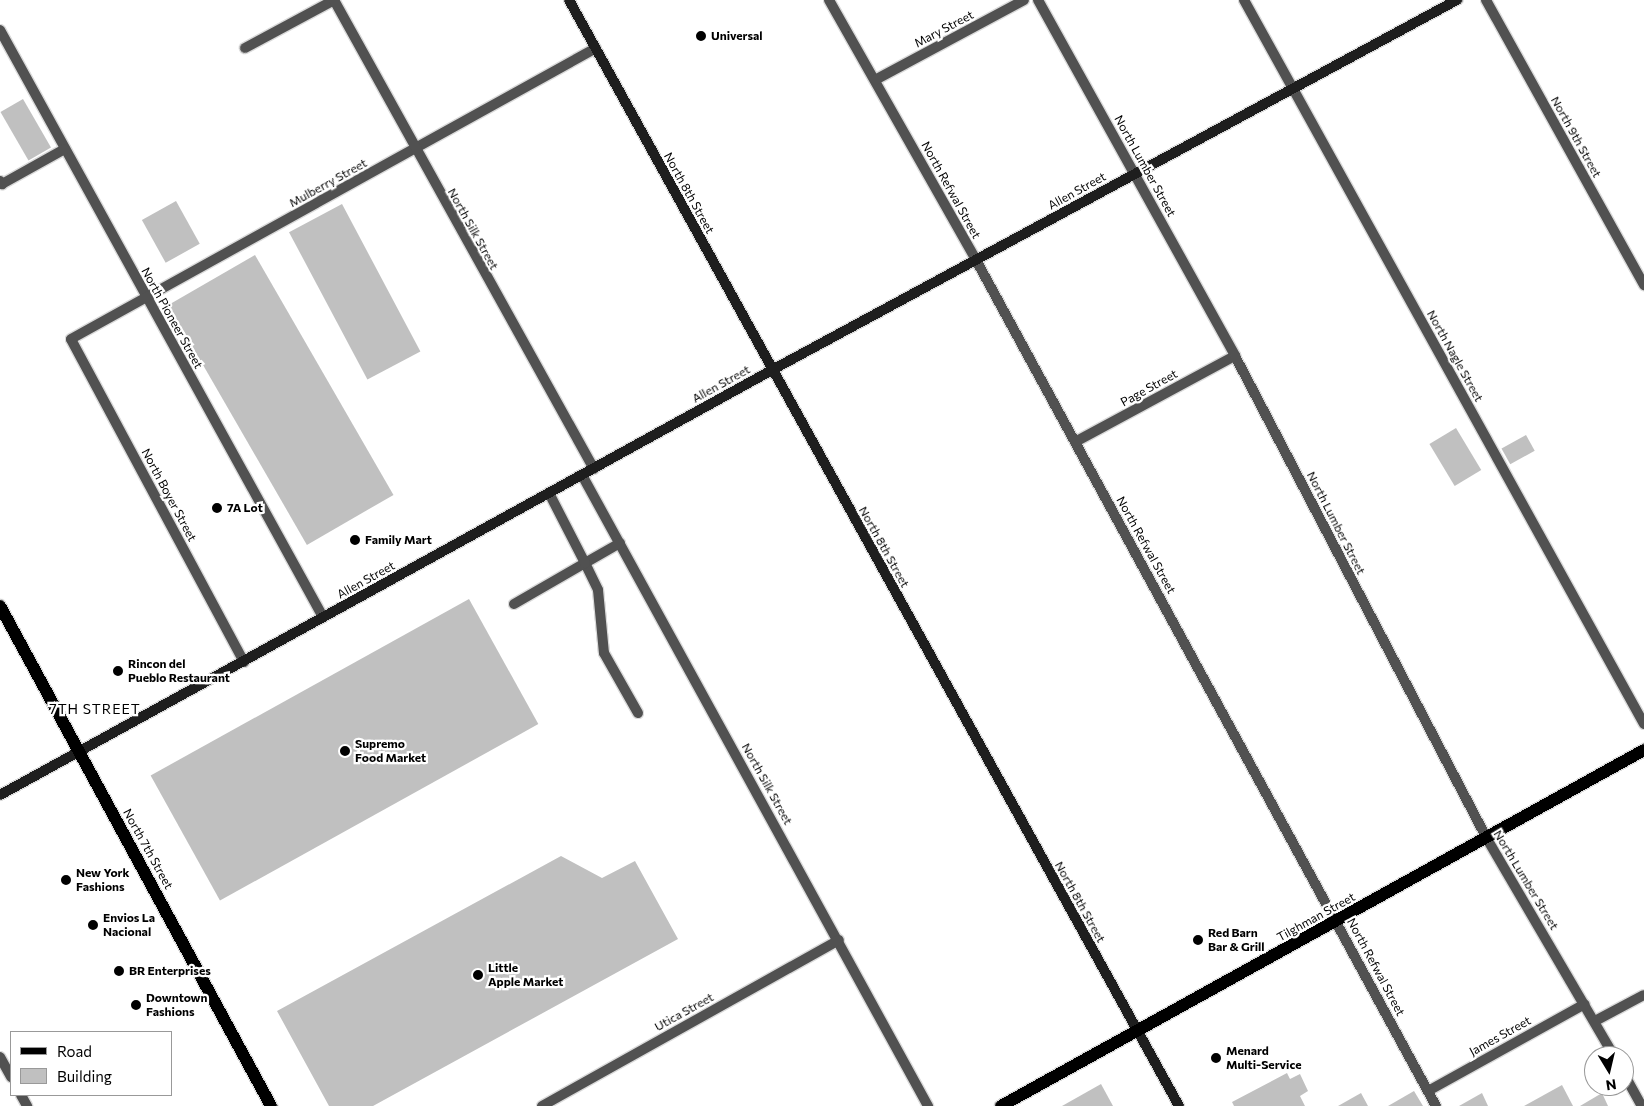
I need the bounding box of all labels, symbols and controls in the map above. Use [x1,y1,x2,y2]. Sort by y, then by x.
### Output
street label: Mary Street [912,7,976,51]
place label: Universal [711,29,763,43]
marker: Universal [695,30,707,42]
street label: North 9th Street [1548,94,1604,180]
street label: North Lumber Street [1111,113,1179,219]
street label: North Refwal Street [918,139,984,241]
street label: North 8th Street [661,150,717,236]
street label: Mulberry Street [287,156,369,210]
street label: Allen Street [1046,169,1108,213]
street label: North Silk Street [445,186,501,272]
street label: North Pioneer Street [138,265,206,371]
street label: North Nagle Street [1424,308,1486,404]
street label: Allen Street [690,362,752,406]
street label: Page Street [1118,366,1180,410]
street label: North Boyer Street [138,446,200,544]
street label: North Lumber Street [1304,469,1368,577]
street label: North Refwal Street [1113,494,1179,596]
place label: 7A Lot [227,501,263,515]
marker: 7A Lot [211,502,223,514]
street label: North 8th Street [856,504,912,590]
place label: Family Mart [365,533,432,547]
marker: Family Mart [349,534,361,546]
street label: Allen Street [335,558,397,602]
place label: Rincon del Pueblo Restaurant [128,657,230,685]
marker: Rincon del Pueblo Restaurant [112,665,124,677]
district label: 7TH STREET [48,701,142,717]
place label: Supremo Food Market [355,737,426,765]
street label: North Silk Street [739,741,795,827]
marker: Supremo Food Market [339,745,351,757]
street label: North 7th Street [120,806,176,892]
street label: North Lumber Street [1491,828,1561,932]
street label: North 8th Street [1052,859,1108,945]
place label: New York Fashions [76,866,129,894]
marker: New York Fashions [60,874,72,886]
street label: Tilghman Street [1274,890,1358,944]
place label: Envios La Nacional [103,911,155,939]
street label: North Refwal Street [1344,916,1408,1018]
marker: Envios La Nacional [87,919,99,931]
place label: Red Barn Bar & Grill [1208,926,1265,954]
marker: Red Barn Bar & Grill [1192,934,1204,946]
place label: Little Apple Market [488,961,563,989]
place label: BR Enterprises [129,964,211,978]
marker: BR Enterprises [113,965,125,977]
marker: Little Apple Market [472,969,484,981]
street label: Utica Street [652,990,716,1034]
place label: Downtown Fashions [146,991,207,1019]
marker: Downtown Fashions [130,999,142,1011]
street label: James Street [1467,1013,1533,1059]
legend [10,1031,172,1096]
text: Road [57,1042,92,1060]
place label: Menard Multi-Service [1226,1044,1302,1072]
north arrow [1584,1046,1634,1096]
marker: Menard Multi-Service [1210,1052,1222,1064]
text: Building [57,1067,112,1085]
text: N [1605,1076,1618,1095]

